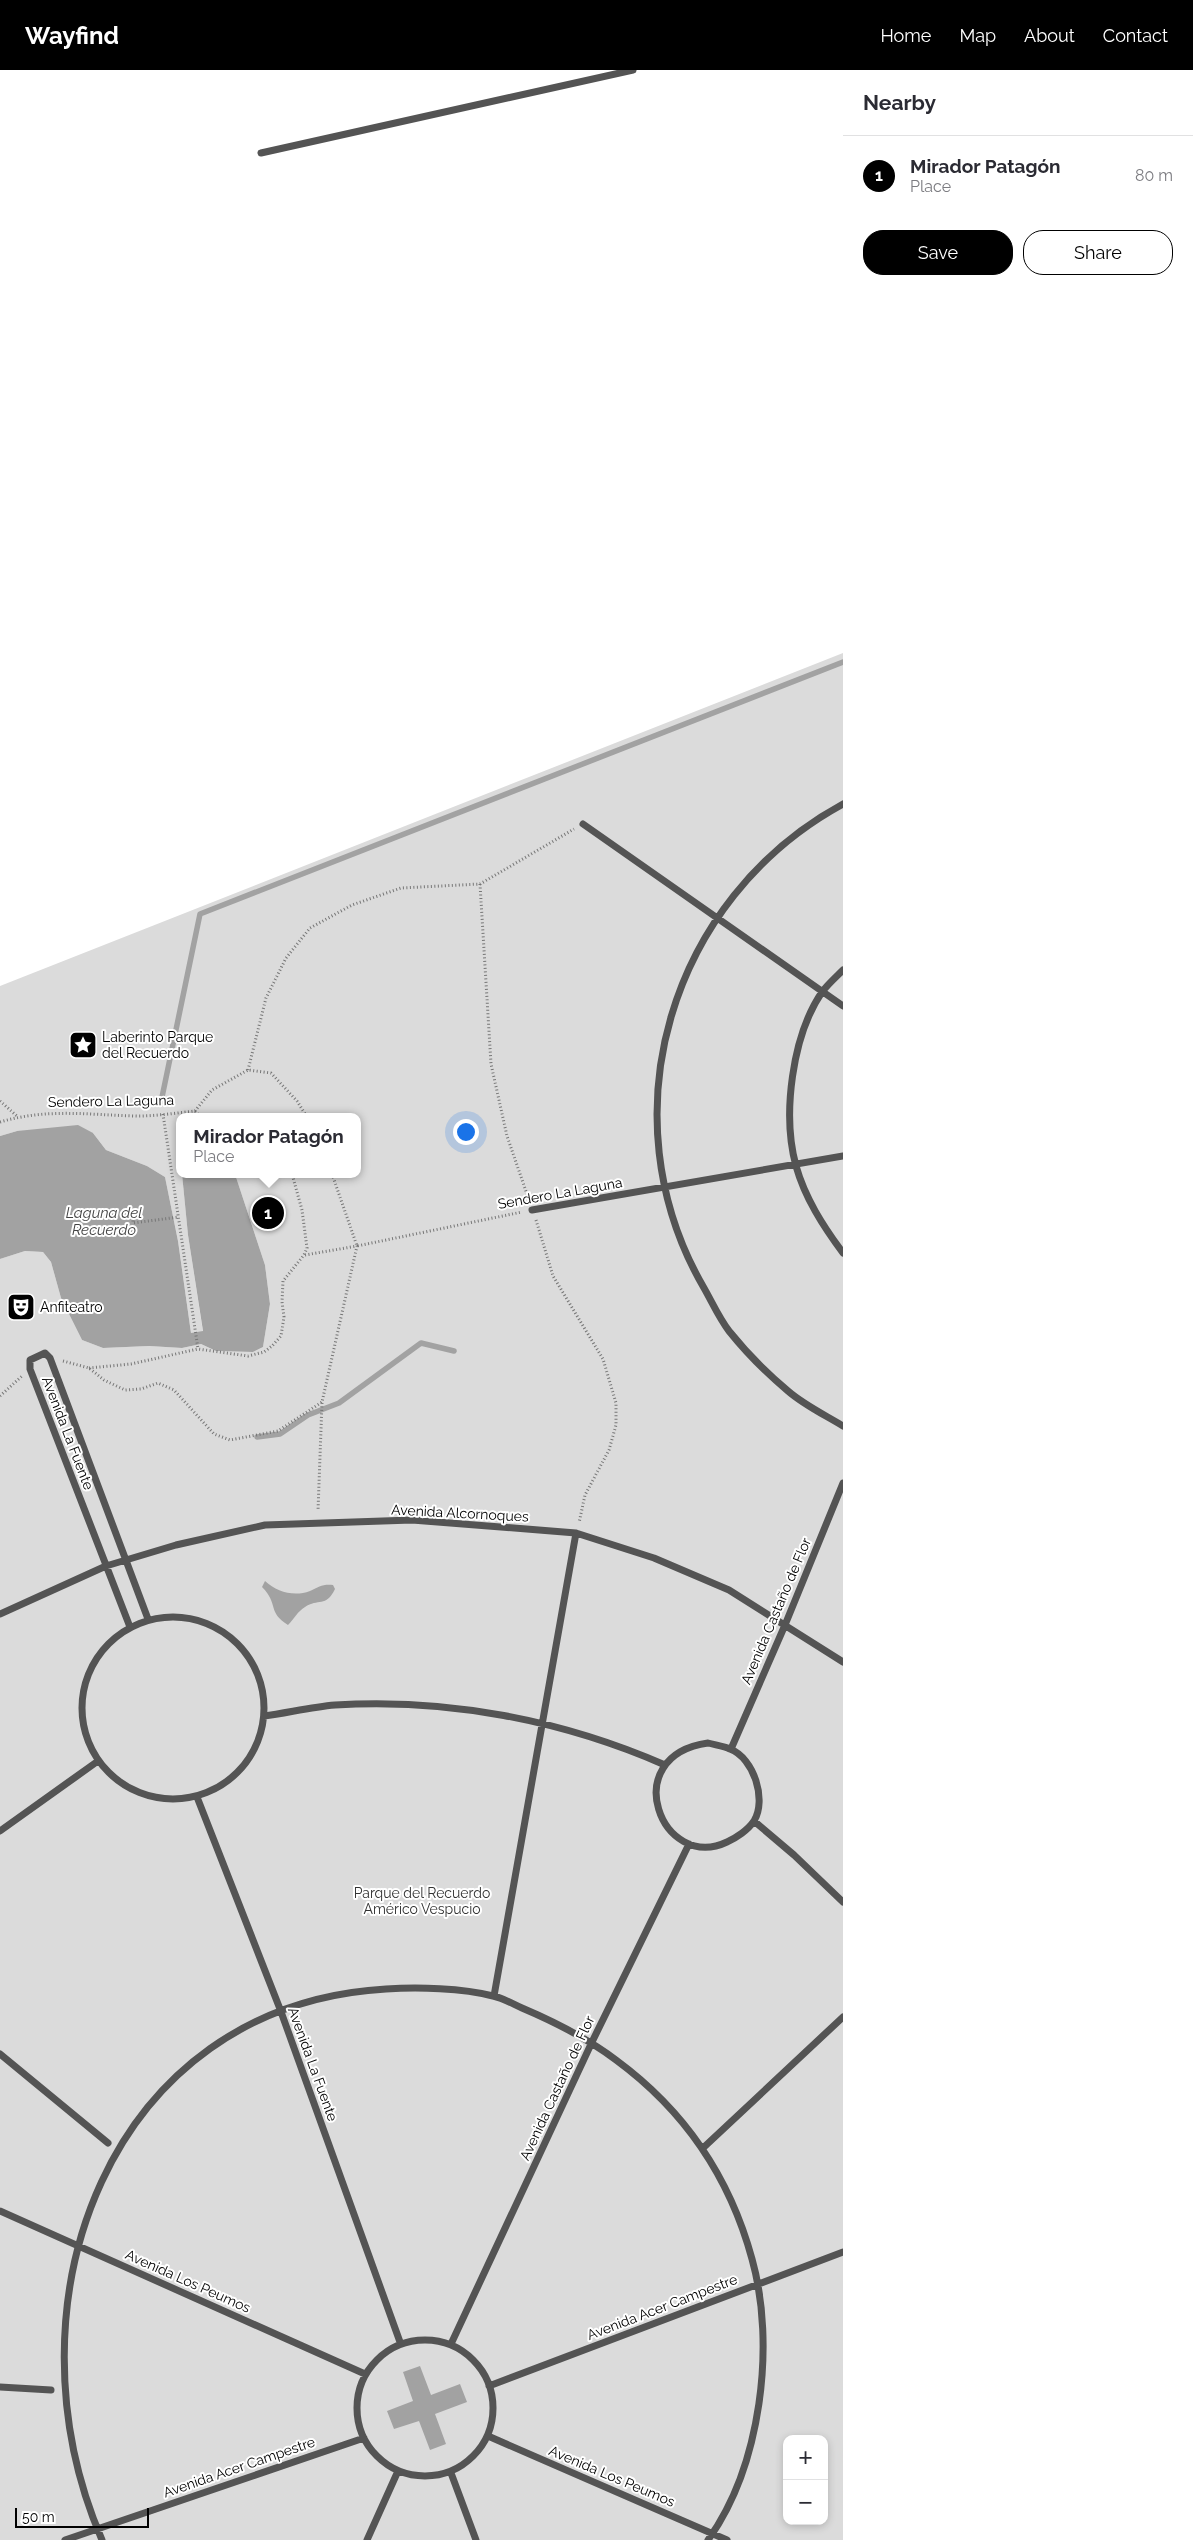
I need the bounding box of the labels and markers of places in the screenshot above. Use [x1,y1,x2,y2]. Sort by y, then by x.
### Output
place label: Laberinto Parque del Recuerdo [102,1029,213,1061]
place icon: Laberinto Parque del Recuerdo [68,1030,98,1060]
pin: 1 [252,1194,284,1232]
theatre icon: Anfiteatro [6,1292,36,1322]
place label: Anfiteatro [40,1299,103,1315]

